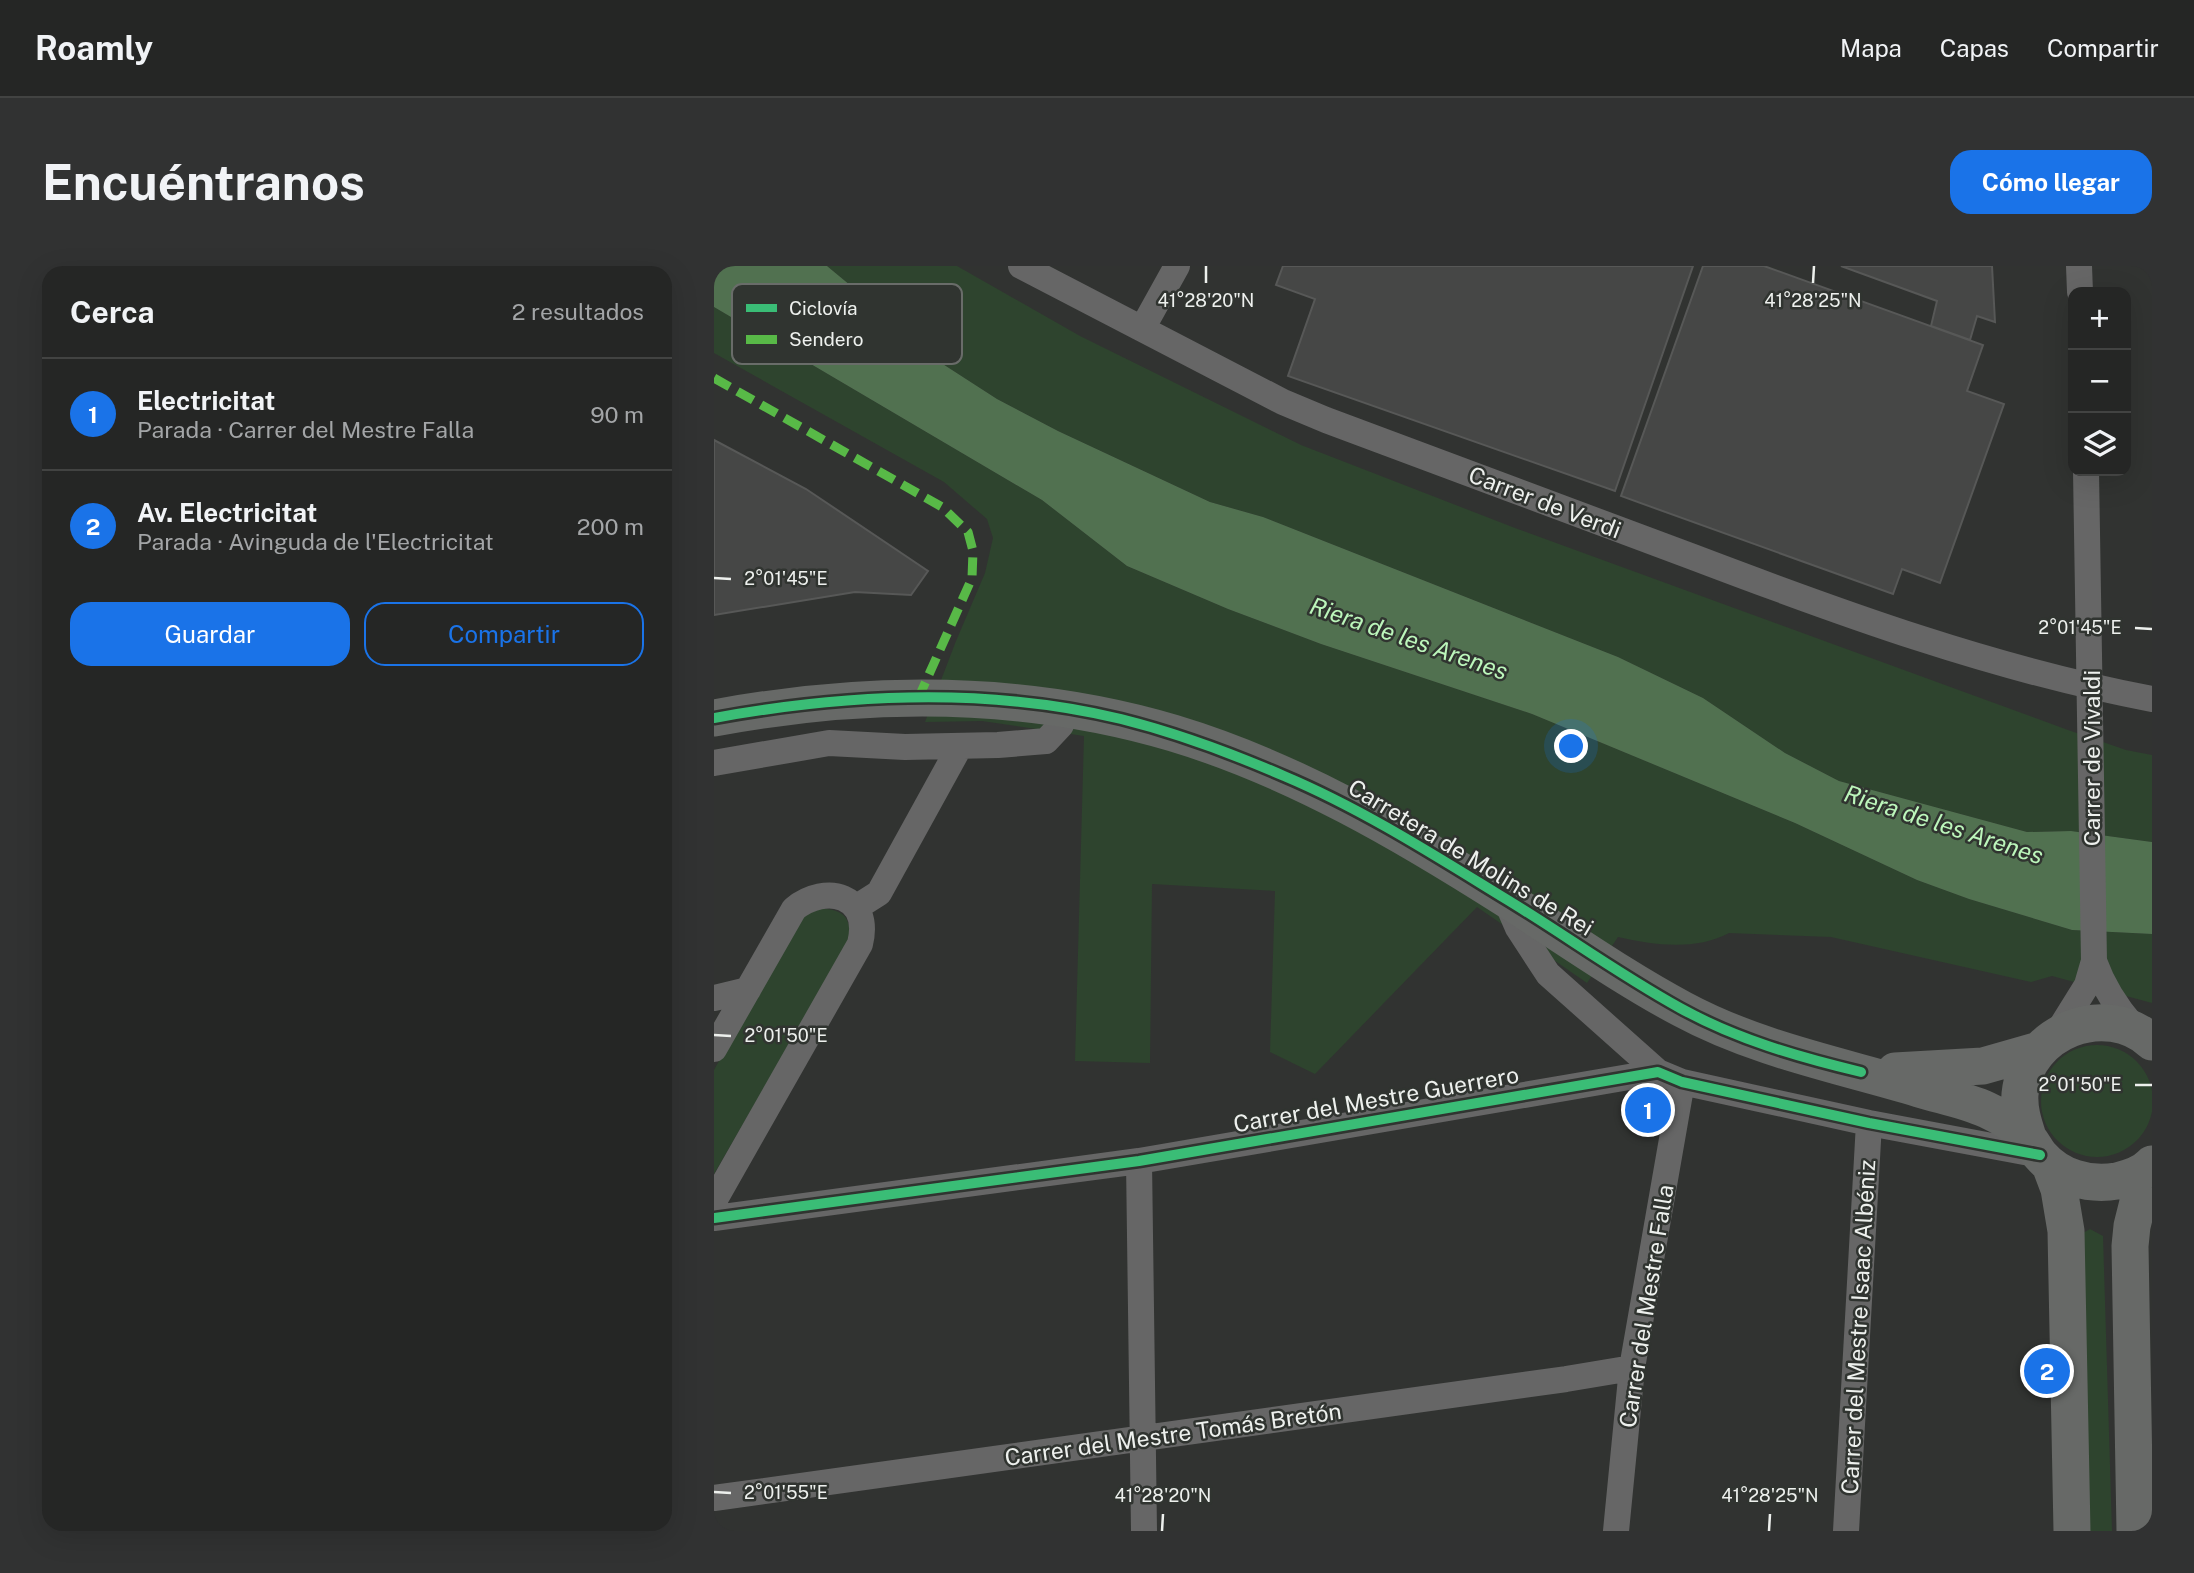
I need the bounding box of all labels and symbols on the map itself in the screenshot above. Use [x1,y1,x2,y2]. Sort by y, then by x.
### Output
legend [732,284,962,364]
text: 41°28'20"N [1158,290,1254,311]
text: 41°28'25"N [1764,290,1862,311]
text: Ciclovía [789,297,858,319]
text: Sendero [789,328,864,350]
street label: Carrer de Verdi [1465,461,1625,543]
text: 2°01'45"E [744,568,828,589]
water label: Riera de les Arenes [1306,591,1512,685]
text: 2°01'45"E [2038,617,2122,638]
street label: Carrer de Vivaldi [2078,670,2105,846]
your location [1554,729,1588,763]
street label: Carretera de Molins de Rei [1344,773,1598,941]
water label: Riera de les Arenes [1841,779,2047,869]
text: 2°01'50"E [744,1025,828,1046]
street label: Carrer del Mestre Guerrero [1231,1061,1521,1137]
text: 2°01'50"E [2038,1074,2122,1095]
pin: 1 [1625,1084,1671,1136]
street label: Carrer del Mestre Isaac Albéniz [1836,1159,1880,1495]
street label: Carrer del Mestre Falla [1613,1182,1679,1430]
pin: 2 [2024,1345,2070,1397]
street label: Carrer del Mestre Tomás Bretón [1003,1397,1343,1471]
text: 2°01'55"E [744,1482,828,1503]
text: 41°28'20"N [1115,1485,1211,1506]
text: 41°28'25"N [1721,1485,1819,1506]

